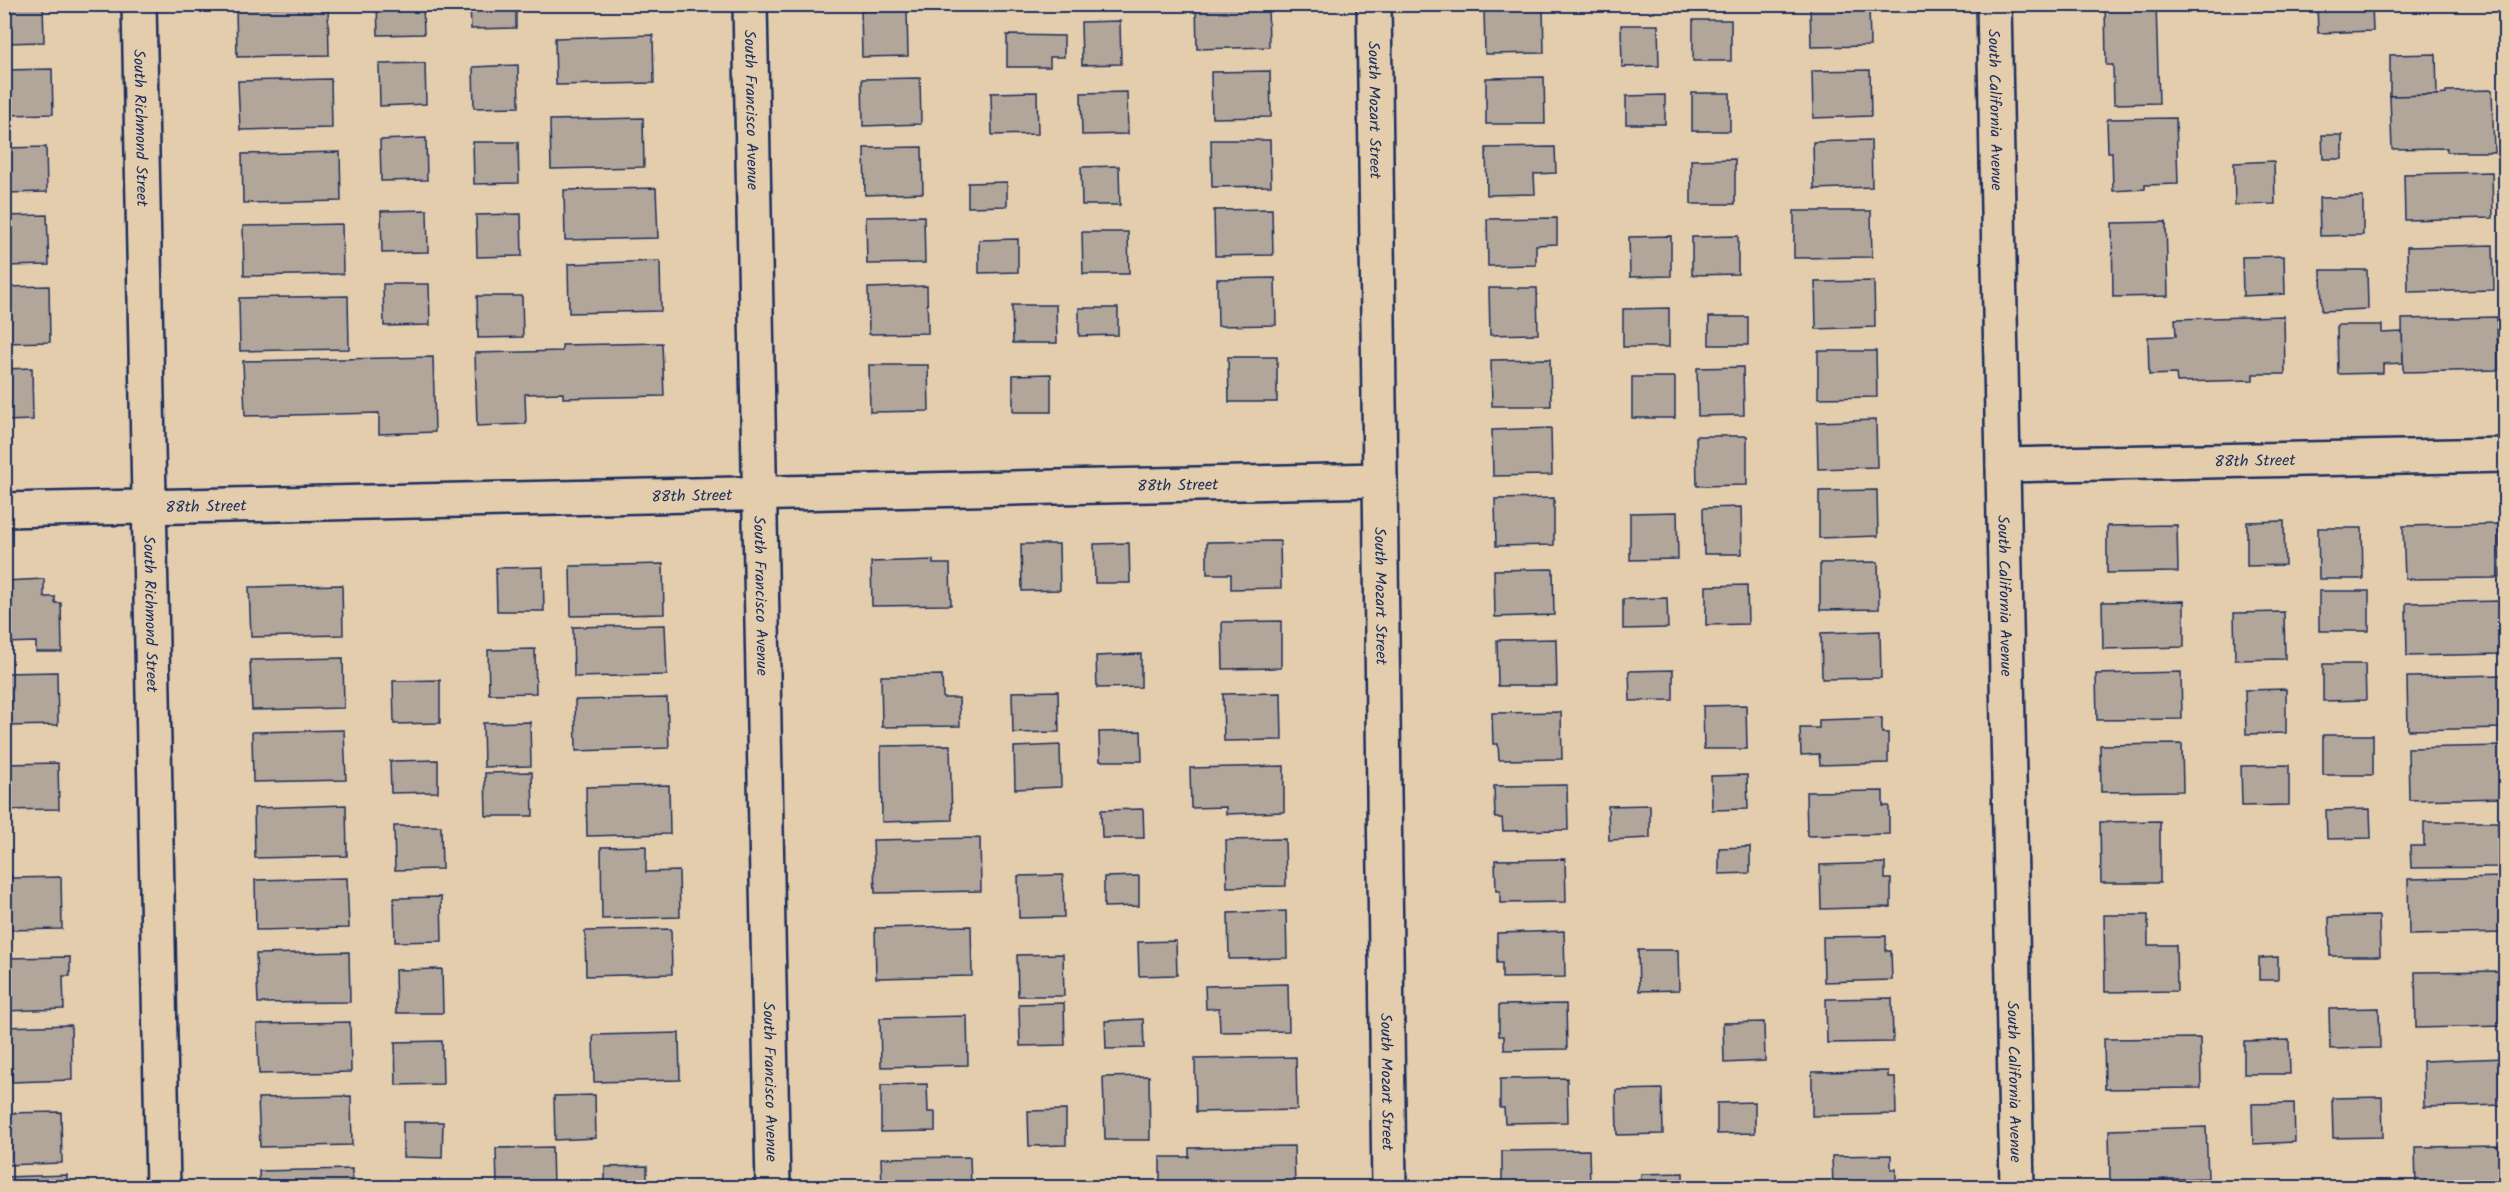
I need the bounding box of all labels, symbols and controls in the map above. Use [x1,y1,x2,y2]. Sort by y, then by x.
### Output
street label: South California Avenue [1980,29,2009,191]
street label: South Francisco Avenue [737,30,765,190]
street label: South Mozart Street [1360,41,1387,180]
street label: South Richmond Street [126,49,154,208]
street label: 88th Street [2214,448,2297,475]
street label: 88th Street [1137,473,1219,499]
street label: 88th Street [651,483,733,510]
street label: 88th Street [165,494,248,520]
street label: South California Avenue [1990,515,2018,677]
street label: South Francisco Avenue [746,516,774,676]
street label: South Mozart Street [1367,527,1393,666]
street label: South Richmond Street [136,535,164,693]
street label: South California Avenue [1999,1001,2028,1163]
street label: South Francisco Avenue [755,1002,783,1162]
street label: South Mozart Street [1373,1013,1400,1152]

